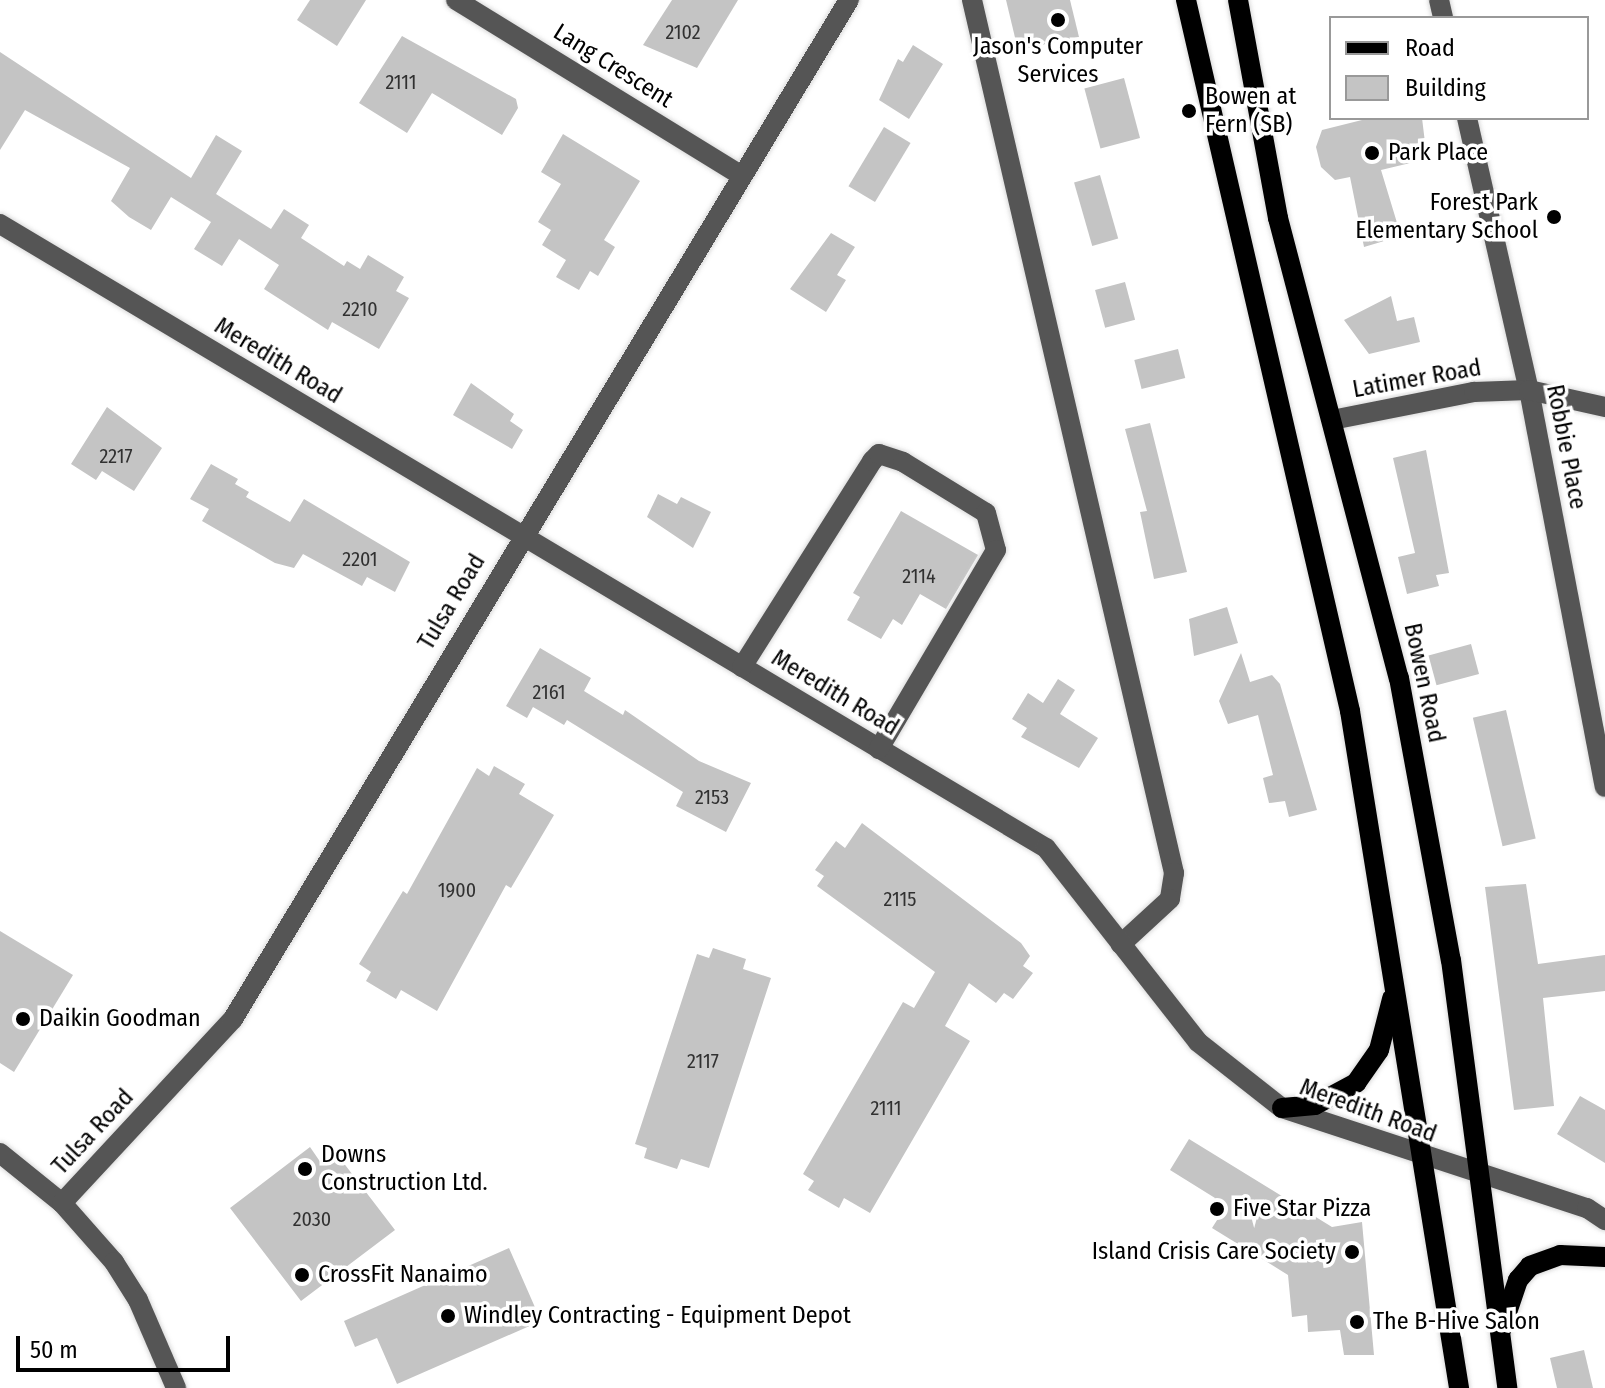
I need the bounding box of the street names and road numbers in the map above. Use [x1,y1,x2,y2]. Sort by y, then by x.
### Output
street label: Lang Crescent [548,18,678,114]
street label: Meredith Road [209,312,347,410]
street label: Latimer Road [1350,354,1484,404]
street label: Robbie Place [1540,382,1592,512]
street label: Tulsa Road [412,549,492,655]
street label: Bowen Road [1397,621,1451,745]
street label: Meredith Road [766,644,904,742]
street label: Meredith Road [1296,1073,1440,1149]
street label: Tulsa Road [46,1083,140,1181]

